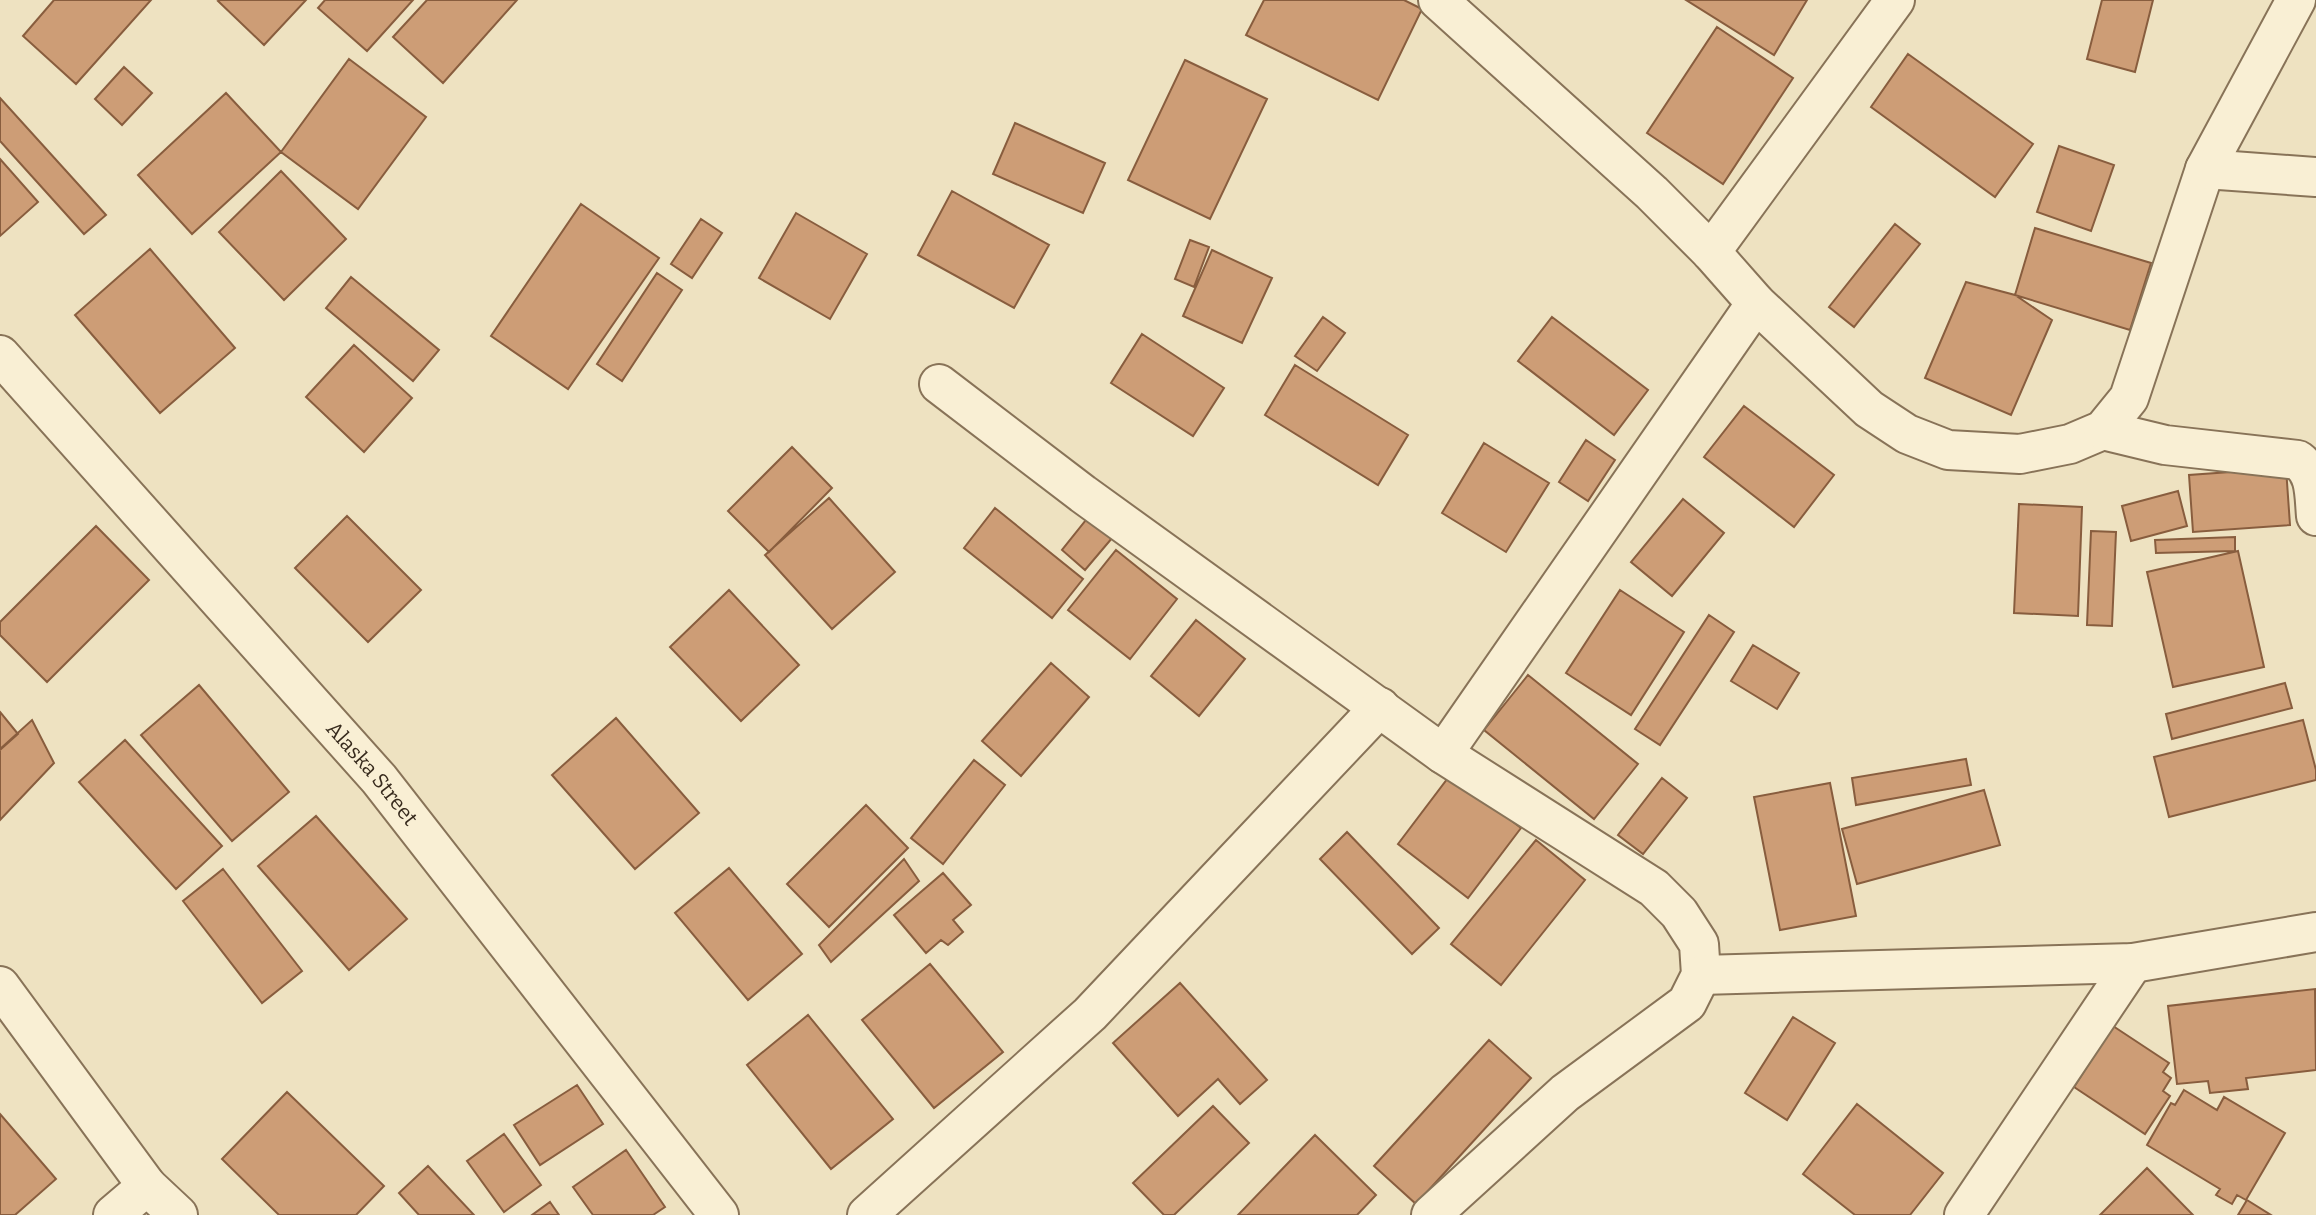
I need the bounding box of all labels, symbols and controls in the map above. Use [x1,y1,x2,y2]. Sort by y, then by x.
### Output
street label: Alaska Street [321,716,424,831]

